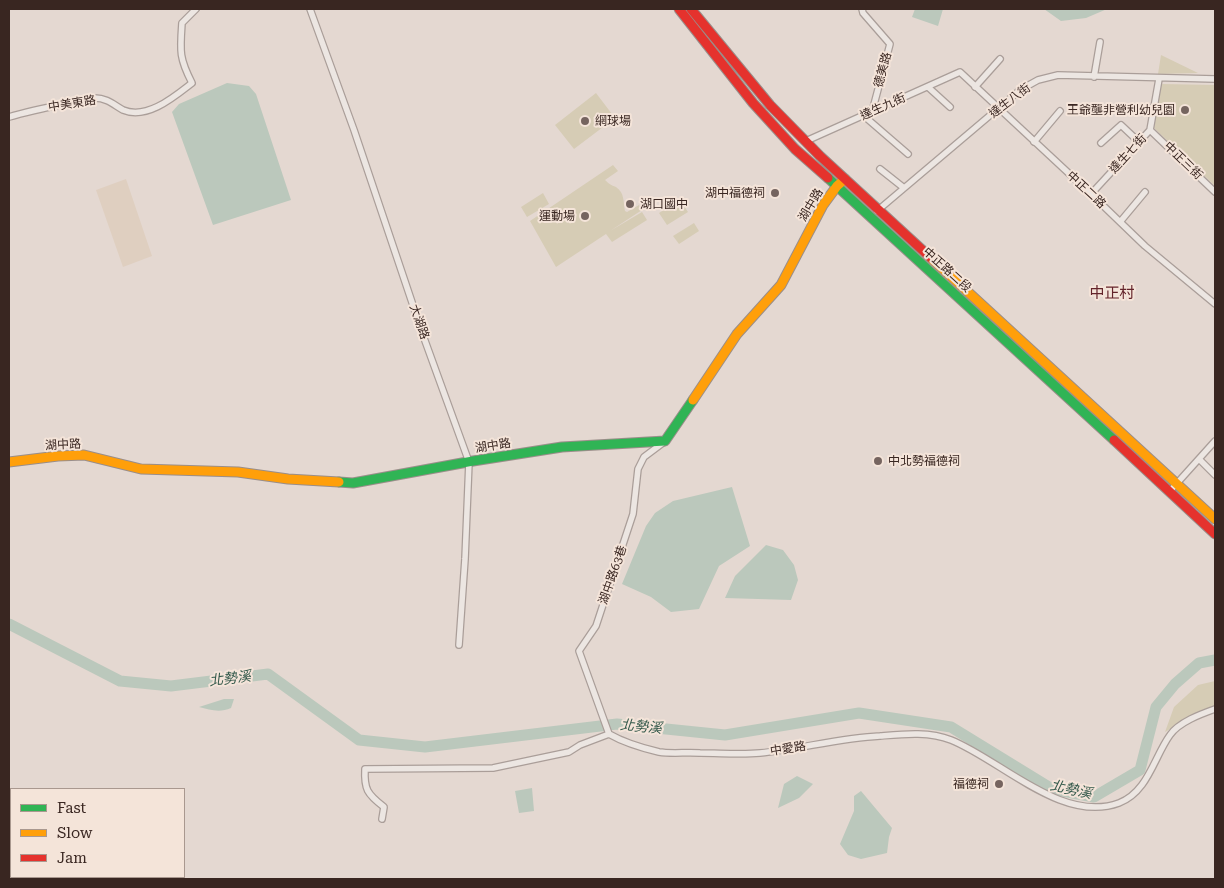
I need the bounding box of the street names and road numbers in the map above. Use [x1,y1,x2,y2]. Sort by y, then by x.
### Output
street label: 德美路 [871,51,895,89]
street label: 達生八街 [986,81,1034,121]
street label: 達生九街 [858,91,908,123]
street label: 中美東路 [47,93,97,115]
street label: 達生七街 [1106,132,1150,176]
street label: 中正三街 [1161,139,1205,183]
street label: 中正二路 [1064,168,1108,212]
street label: 湖中路 [796,186,826,224]
street label: 中正路二段 [920,245,974,295]
street label: 大湖路 [406,303,432,341]
street label: 湖中路 [474,436,512,456]
street label: 湖中路 [45,437,81,453]
street label: 湖中路63巷 [596,544,630,606]
street label: 中愛路 [769,739,807,759]

